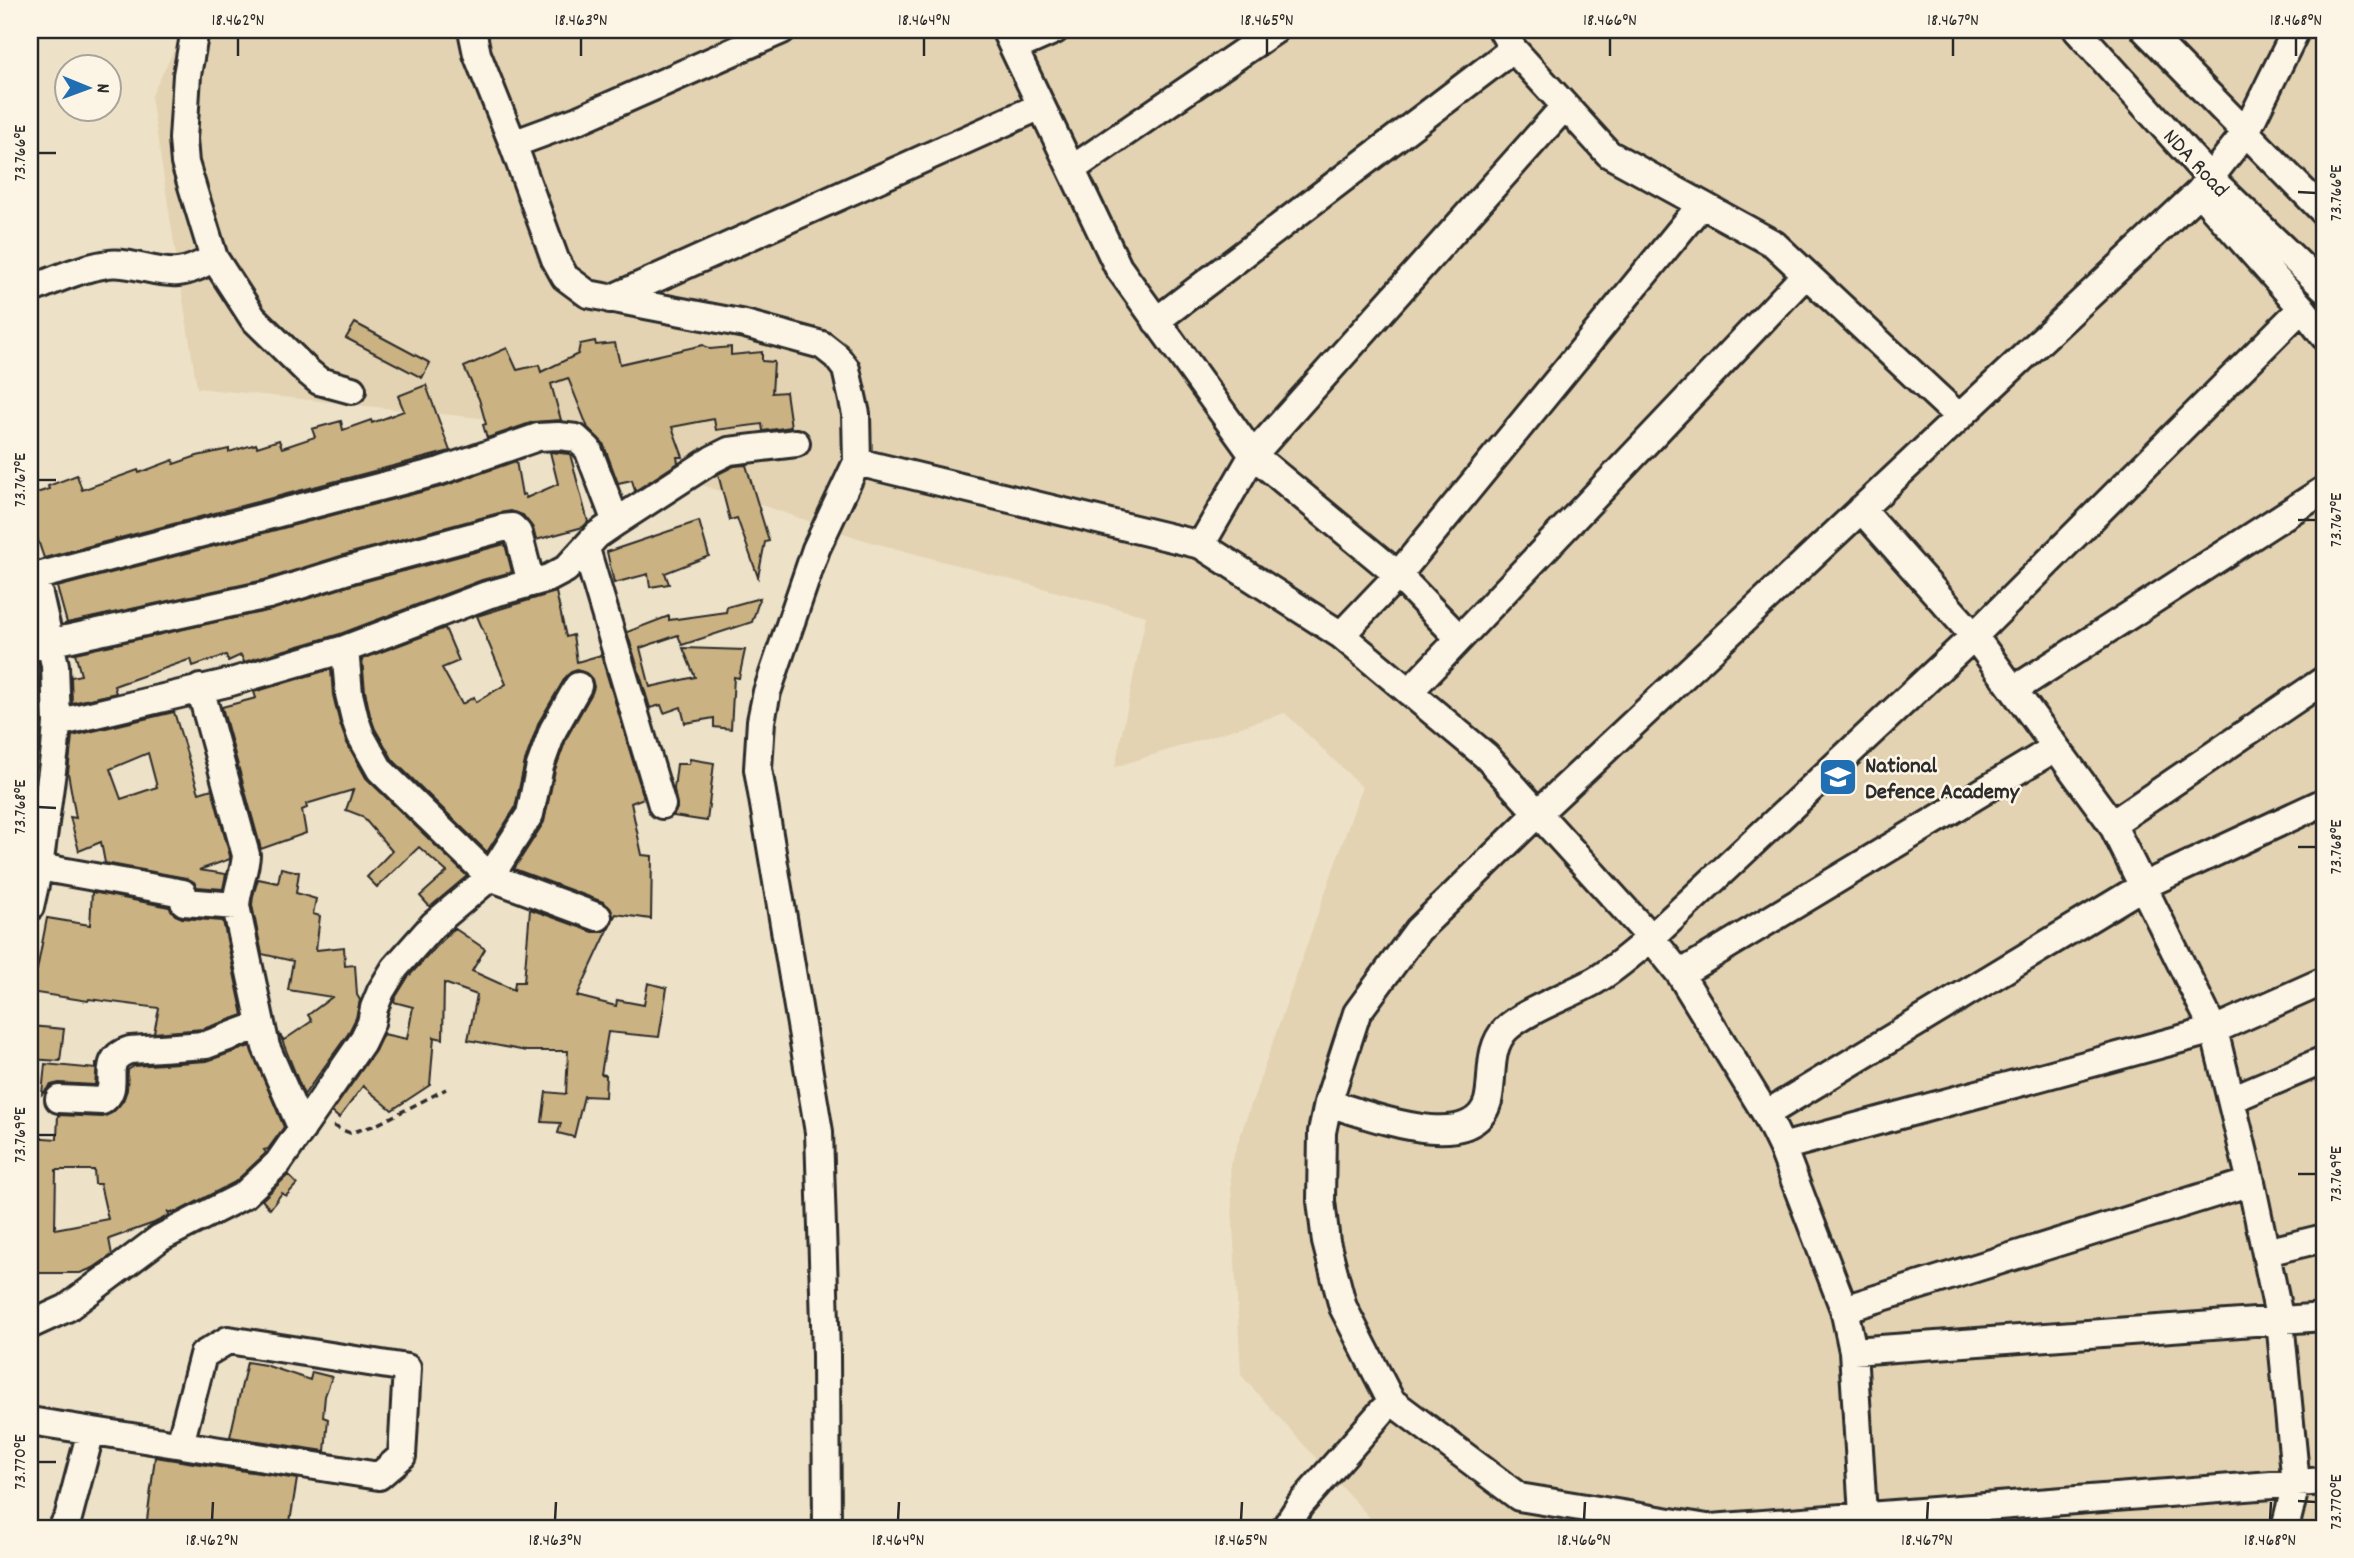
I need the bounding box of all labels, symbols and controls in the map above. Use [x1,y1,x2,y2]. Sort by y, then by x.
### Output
text: 18.462°N [212,9,264,34]
text: 18.463°N [554,9,608,34]
text: 18.464°N [898,9,950,34]
text: 18.465°N [1240,9,1294,34]
text: 18.466°N [1583,9,1637,34]
text: 18.467°N [1927,9,1979,34]
text: 18.468°N [2270,9,2322,34]
north arrow [52,52,122,122]
text: N [88,83,115,93]
street label: NDA Road [2154,122,2235,206]
text: 73.766°E [9,125,34,181]
text: 73.766°E [2325,165,2350,221]
text: 73.767°E [9,453,34,507]
text: 73.767°E [2325,493,2350,547]
place label: National Defence Academy [1865,751,2021,810]
school or university icon: National Defence Academy [1817,756,1859,798]
text: 73.768°E [9,780,34,834]
text: 73.768°E [2325,820,2350,874]
text: 73.769°E [9,1107,34,1163]
text: 73.769°E [2325,1146,2350,1202]
text: 73.770°E [9,1434,34,1490]
text: 73.770°E [2325,1474,2350,1530]
text: 18.462°N [186,1529,238,1554]
text: 18.463°N [528,1529,582,1554]
text: 18.464°N [872,1529,924,1554]
text: 18.465°N [1214,1529,1268,1554]
text: 18.466°N [1557,1529,1611,1554]
text: 18.467°N [1901,1529,1953,1554]
text: 18.468°N [2244,1529,2296,1554]

